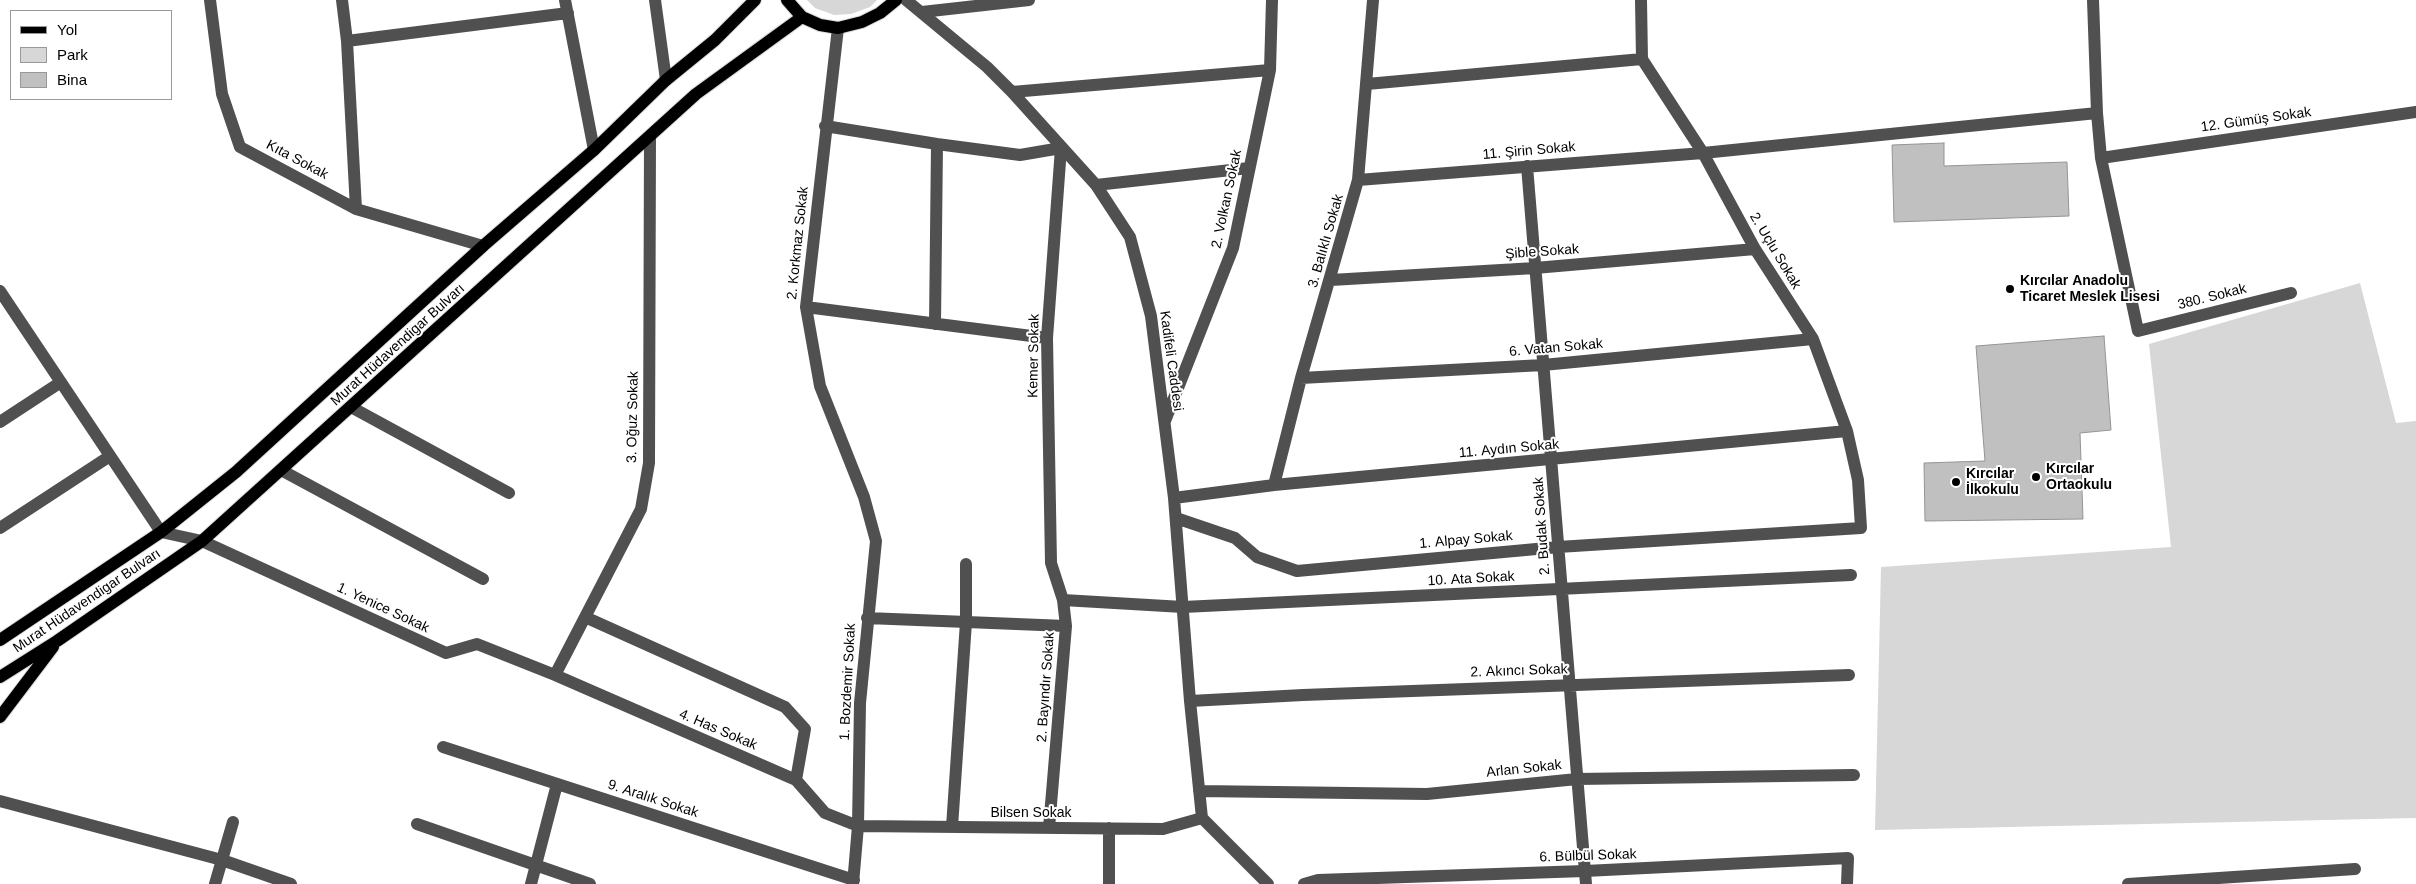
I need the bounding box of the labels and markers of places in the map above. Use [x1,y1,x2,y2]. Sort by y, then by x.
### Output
place label: Kırcılar Anadolu Ticaret Meslek Lisesi [2020,273,2160,306]
marker: Kırcılar Anadolu Ticaret Meslek Lisesi [2004,283,2016,295]
place label: Kırcılar Ortaokulu [2046,461,2112,494]
place label: Kırcılar İlkokulu [1966,466,2019,498]
marker: Kırcılar Ortaokulu [2030,471,2042,483]
marker: Kırcılar İlkokulu [1950,476,1962,488]

